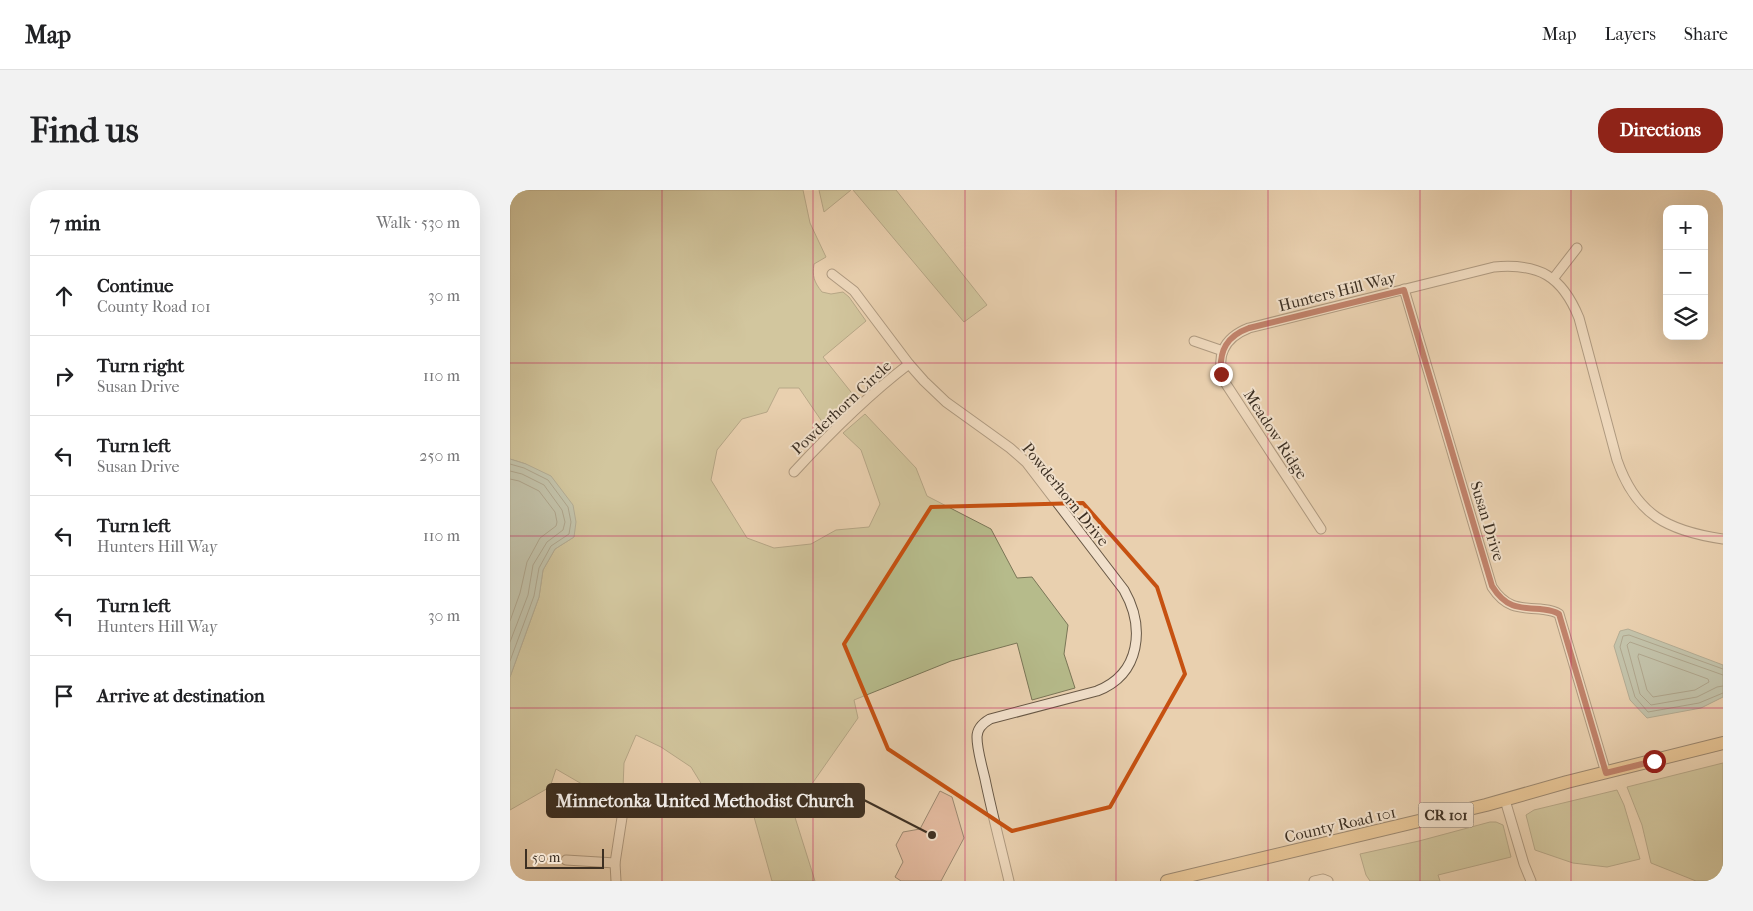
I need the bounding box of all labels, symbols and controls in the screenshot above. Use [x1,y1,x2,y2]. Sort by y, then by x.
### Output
text: Map [25,21,71,49]
text: Map [1542,24,1576,45]
text: Layers [1604,24,1656,45]
text: Share [1684,24,1728,45]
button: Directions [1598,108,1723,153]
text: Find us [30,110,139,151]
map controls [1663,205,1708,340]
button: + [1663,205,1708,250]
text: 7 min [50,211,101,235]
text: Walk · 530 m [376,213,460,232]
button: − [1663,250,1708,295]
street label: Hunters Hill Way [1276,268,1398,315]
text: Continue [97,275,173,297]
icon: ahead [50,282,78,310]
text: 30 m [428,286,460,305]
button: layers [1663,295,1708,340]
text: County Road 101 [97,297,211,316]
text: Turn right [97,355,184,377]
street label: Powderhorn Circle [787,356,895,459]
icon: right [50,362,78,390]
route end [1210,363,1233,386]
text: 110 m [423,366,460,385]
text: Susan Drive [97,377,179,396]
street label: Meadow Ridge [1240,386,1312,483]
text: Turn left [97,435,171,457]
street label: Powderhorn Drive [1018,439,1113,550]
icon: left [50,442,78,470]
text: 250 m [419,446,460,465]
text: Susan Drive [97,457,179,476]
street label: Susan Drive [1466,479,1509,563]
text: Turn left [97,515,171,537]
icon: left [50,522,78,550]
text: 110 m [423,526,460,545]
text: Hunters Hill Way [97,537,217,556]
text: Turn left [97,595,171,617]
icon: left [50,602,78,630]
text: 30 m [428,606,460,625]
text: Hunters Hill Way [97,617,217,636]
icon: arrive [50,682,78,710]
text: Arrive at destination [97,685,265,707]
route start [1643,750,1666,773]
callout: Minnetonka United Methodist Church [547,784,864,817]
text: Minnetonka United Methodist Church [555,791,855,812]
street label: County Road 101 [1283,802,1398,847]
road number: CR 101 [1418,802,1474,828]
scale bar [525,846,604,869]
text: 50 m [532,849,560,866]

